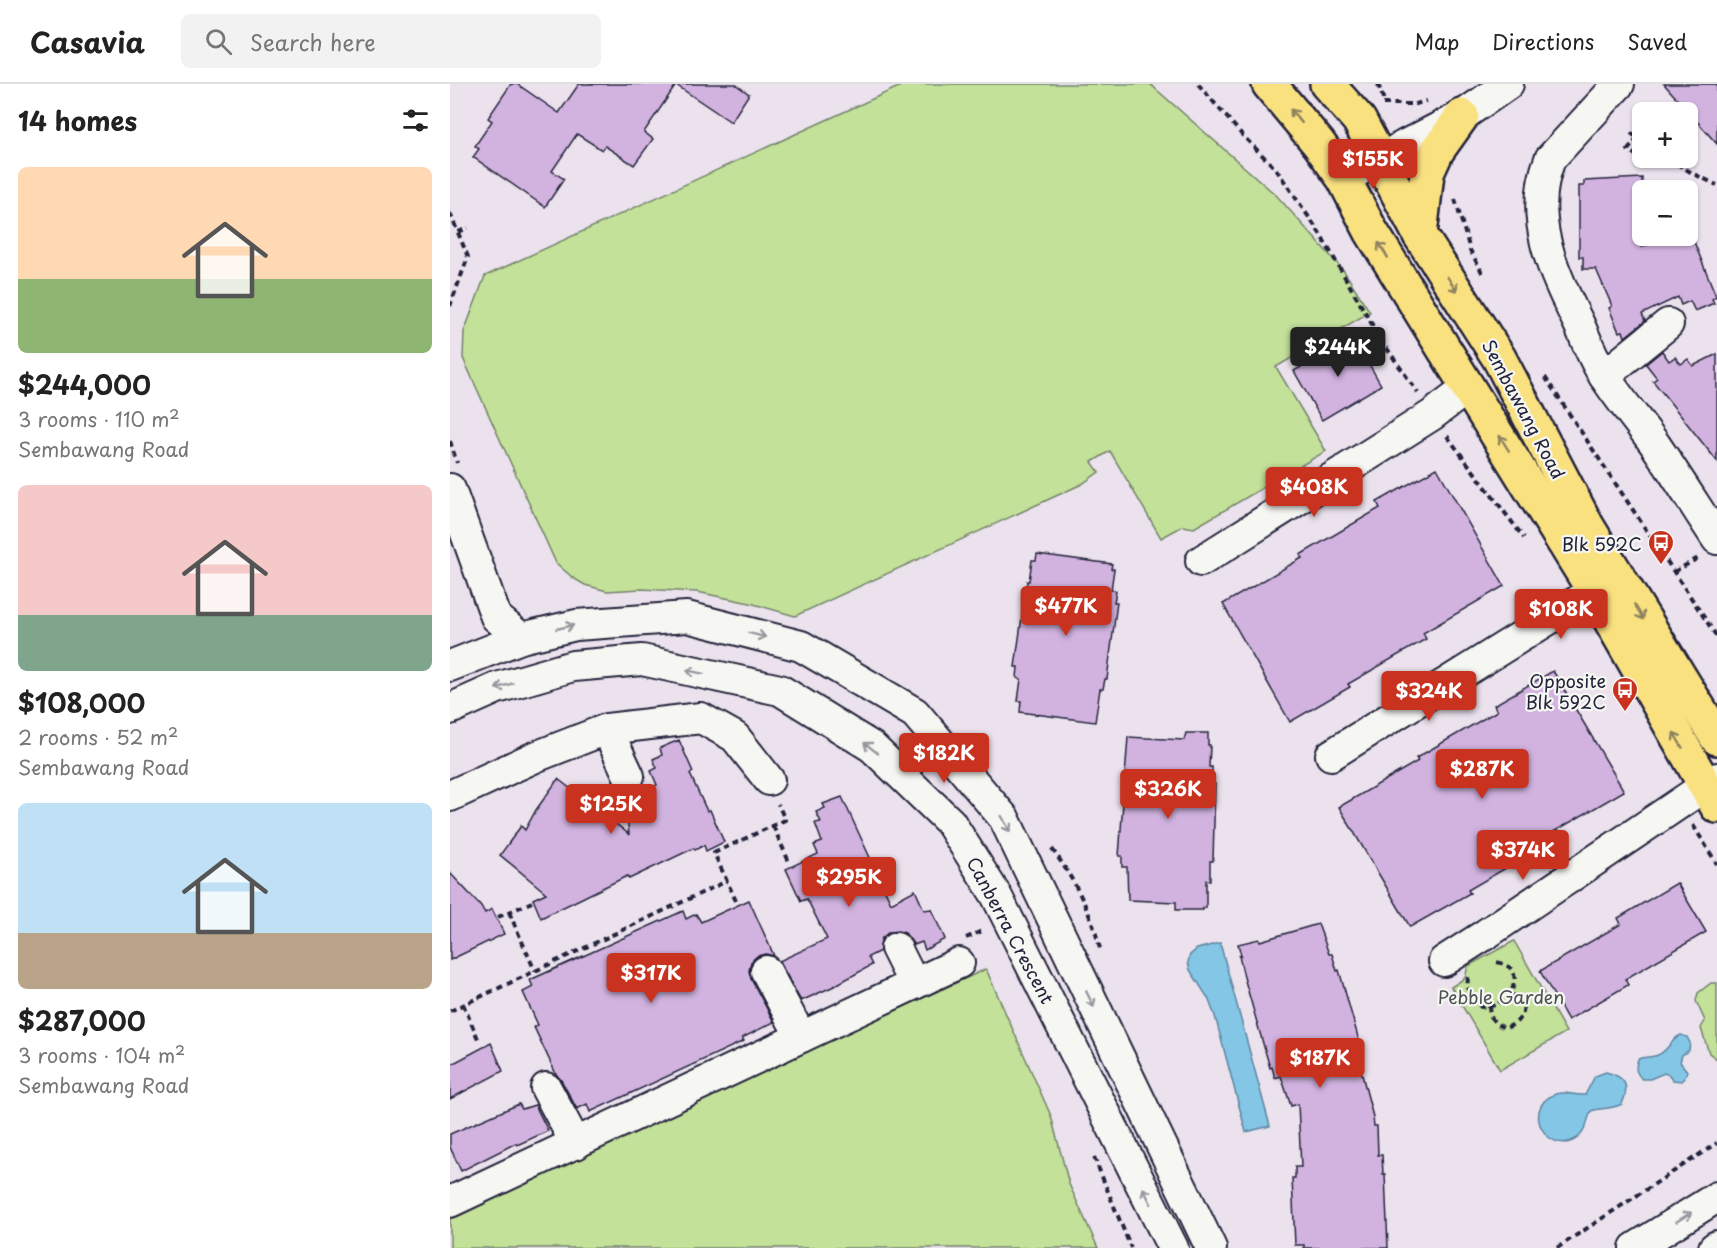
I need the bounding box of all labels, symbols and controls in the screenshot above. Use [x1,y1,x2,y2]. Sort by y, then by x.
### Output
search box [181,14,601,68]
text: Casavia [30,20,145,63]
icon: search [202,25,235,58]
text: Search here [250,25,376,58]
text: Map [1414,25,1459,57]
text: Directions [1492,25,1594,57]
text: Saved [1627,25,1687,57]
text: 14 homes [18,101,137,140]
map controls [1632,102,1698,246]
button: + [1632,102,1698,168]
icon: filters [399,104,432,137]
one-way arrow [1289,108,1302,124]
pin: $155K [1331,139,1415,190]
text: $155K [1342,143,1404,173]
button: − [1632,180,1698,246]
icon: home [171,206,279,314]
one-way arrow [1377,242,1389,259]
one-way arrow [1446,275,1458,292]
pin: $244K [1296,327,1380,378]
text: $244K [1304,331,1372,361]
street label: Sembawang Road [1476,335,1572,483]
text: $244,000 [18,365,151,404]
text: 3 rooms · 110 m² [18,404,180,434]
text: Sembawang Road [18,434,190,464]
one-way arrow [1498,436,1510,452]
pin: $408K [1272,467,1356,518]
text: $408K [1280,471,1348,501]
icon: home [171,524,279,632]
bus stop icon: Blk 592C [1646,528,1676,566]
place label: Blk 592C [1561,530,1642,557]
pin: $477K [1024,586,1108,637]
pin: $108K [1519,589,1603,640]
text: $477K [1035,590,1097,620]
text: $108K [1529,593,1593,623]
one-way arrow [1634,603,1646,620]
one-way arrow [555,621,574,633]
one-way arrow [747,629,766,641]
one-way arrow [686,666,705,677]
place label: Opposite Blk 592C [1525,667,1606,715]
pin: $324K [1387,671,1471,722]
text: $324K [1395,675,1463,705]
bus stop icon: Opposite Blk 592C [1610,675,1640,713]
one-way arrow [495,681,514,692]
text: $108,000 [18,683,145,722]
text: 2 rooms · 52 m² [18,722,178,752]
one-way arrow [1672,731,1684,748]
pin: $182K [902,733,986,784]
text: $182K [913,737,975,767]
one-way arrow [864,741,880,754]
pin: $287K [1440,749,1524,800]
text: Sembawang Road [18,752,190,782]
text: $287K [1450,753,1514,783]
pin: $326K [1126,769,1210,820]
text: $326K [1134,773,1202,803]
pin: $125K [569,784,653,835]
text: $125K [580,788,642,818]
one-way arrow [1001,814,1012,832]
pin: $374K [1481,830,1565,881]
text: $374K [1491,834,1555,864]
icon: home [171,842,279,950]
street label: Canberra Crescent [961,852,1061,1008]
pin: $295K [807,857,891,908]
text: $295K [816,861,882,891]
pin: $317K [609,953,693,1004]
text: $317K [621,957,681,987]
park label: Pebble Garden [1438,983,1564,1010]
one-way arrow [1085,990,1097,1008]
text: $287,000 [18,1001,146,1040]
pin: $187K [1278,1038,1362,1089]
text: 3 rooms · 104 m² [18,1040,185,1070]
text: $187K [1290,1042,1350,1072]
text: Sembawang Road [18,1070,190,1100]
one-way arrow [1141,1187,1152,1205]
one-way arrow [1675,1211,1692,1223]

